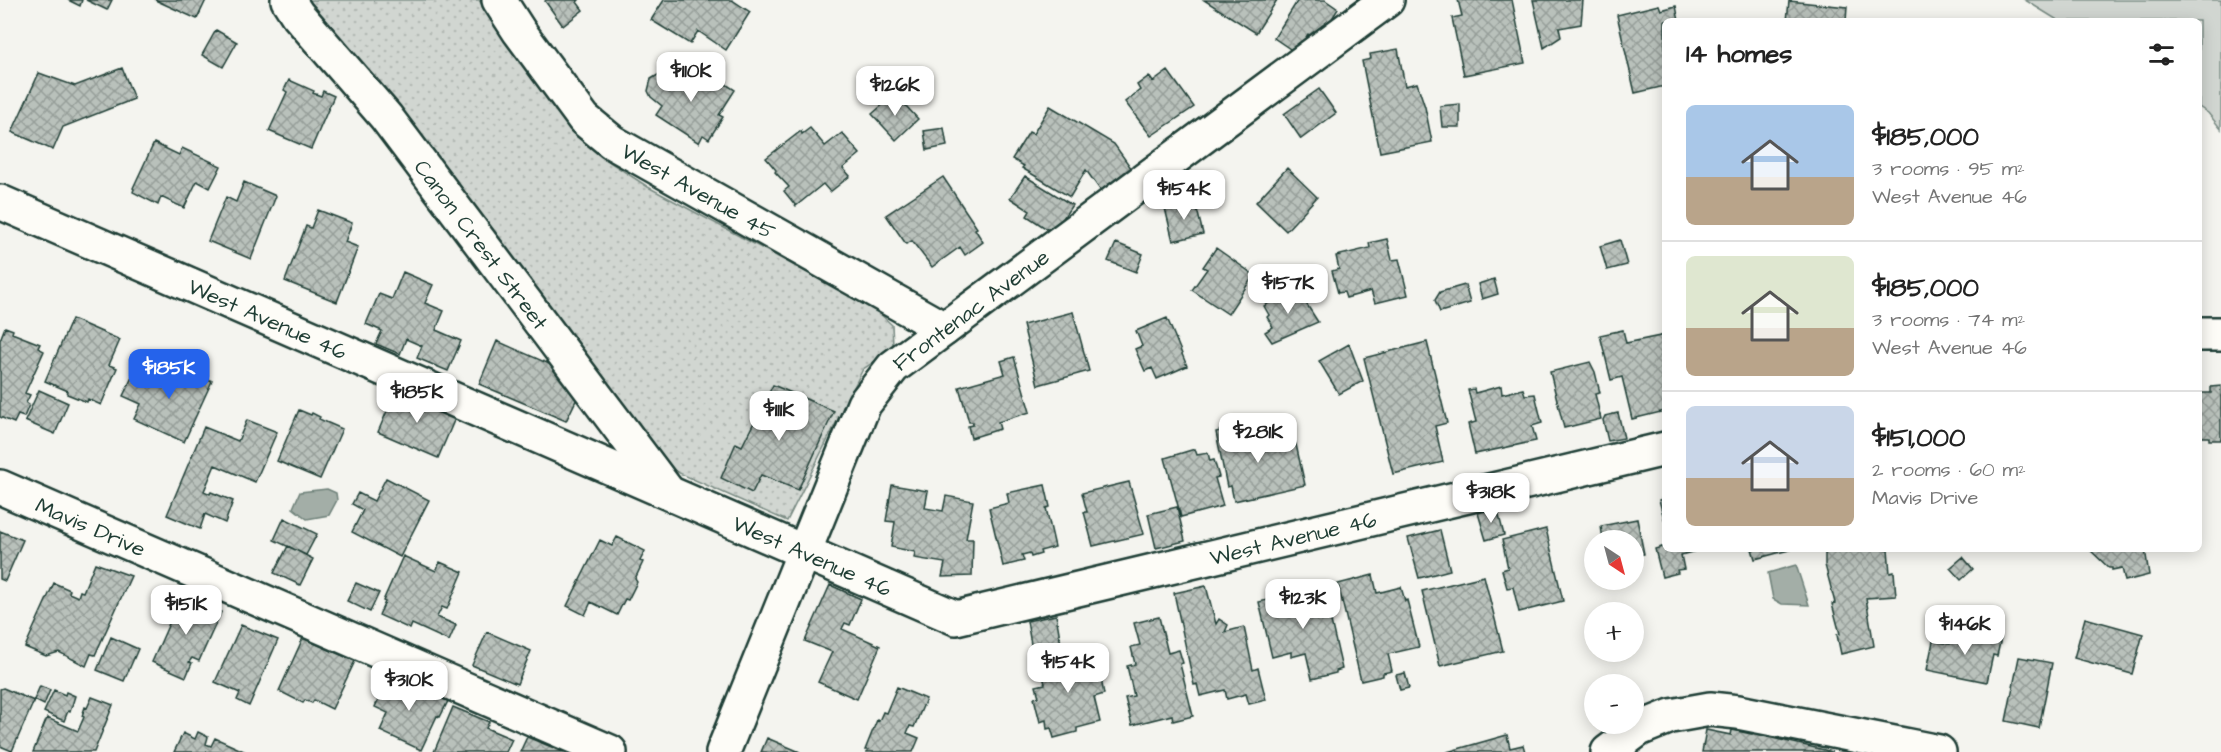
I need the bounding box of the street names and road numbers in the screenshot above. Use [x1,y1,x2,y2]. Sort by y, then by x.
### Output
street label: West Avenue 45 [615,136,781,248]
street label: Canon Crest Street [406,153,555,337]
street label: Frontenac Avenue [887,242,1056,379]
street label: West Avenue 46 [183,272,352,368]
street label: Mavis Drive [30,490,150,565]
street label: West Avenue 46 [1207,504,1380,574]
street label: West Avenue 46 [727,509,896,605]

